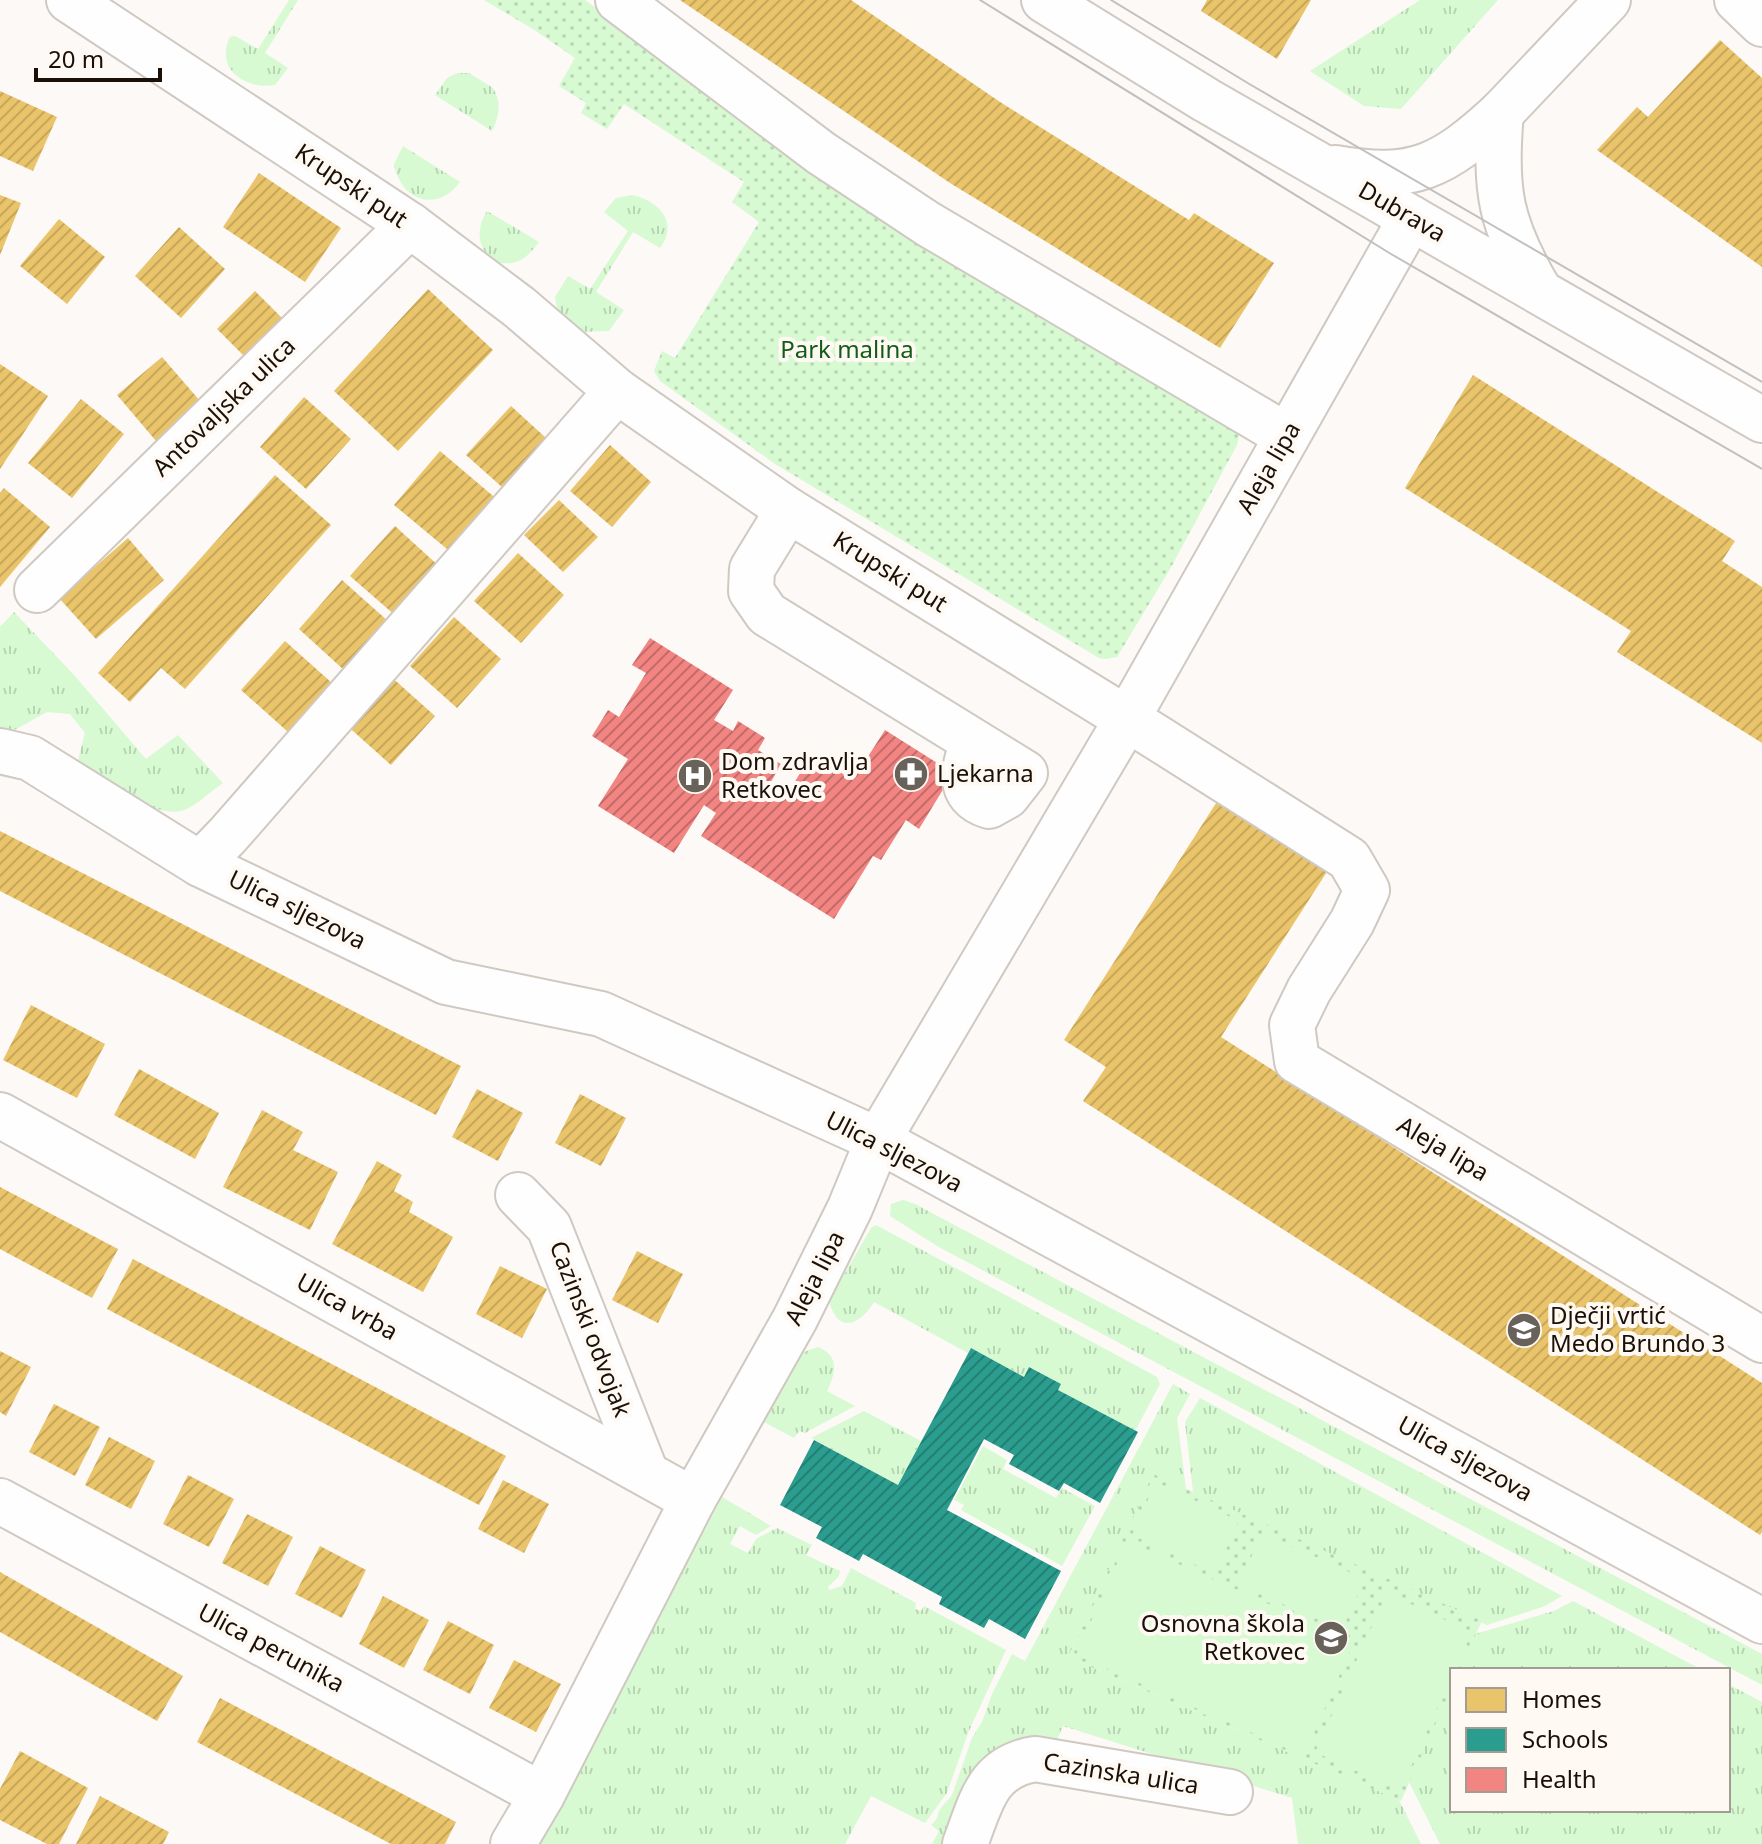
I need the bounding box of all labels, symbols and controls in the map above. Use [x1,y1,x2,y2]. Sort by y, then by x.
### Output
scale bar [36,32,160,82]
text: 20 m [48,42,104,75]
street label: Krupski put [289,135,415,235]
street label: Dubrava [1353,172,1452,249]
street label: Antovaljska ulica [144,329,302,483]
park label: Park malina [780,332,914,365]
street label: Aleja lipa [1228,415,1307,519]
street label: Krupski put [827,522,955,619]
place label: Dom zdravlja Retkovec [721,744,869,805]
pharmacy icon: Ljekarna [892,755,930,793]
place label: Ljekarna [937,756,1034,789]
hospital icon: Dom zdravlja Retkovec [676,757,714,795]
street label: Ulica sljezova [223,861,372,956]
street label: Ulica sljezova [821,1102,969,1199]
street label: Aleja lipa [1392,1107,1496,1188]
street label: Aleja lipa [776,1225,851,1330]
street label: Cazinski odvojak [543,1236,640,1421]
street label: Ulica vrba [291,1264,404,1347]
place label: Dječji vrtić Medo Brundo 3 [1550,1298,1725,1359]
school or university icon: Dječji vrtić Medo Brundo 3 [1505,1311,1543,1349]
street label: Ulica sljezova [1392,1407,1539,1508]
street label: Ulica perunika [193,1594,351,1699]
place label: Osnovna škola Retkovec [1141,1606,1305,1667]
school or university icon: Osnovna škola Retkovec [1312,1619,1350,1657]
legend [1450,1668,1730,1812]
text: Homes [1522,1682,1602,1715]
text: Schools [1522,1722,1608,1755]
street label: Cazinska ulica [1041,1744,1201,1801]
text: Health [1522,1762,1596,1795]

